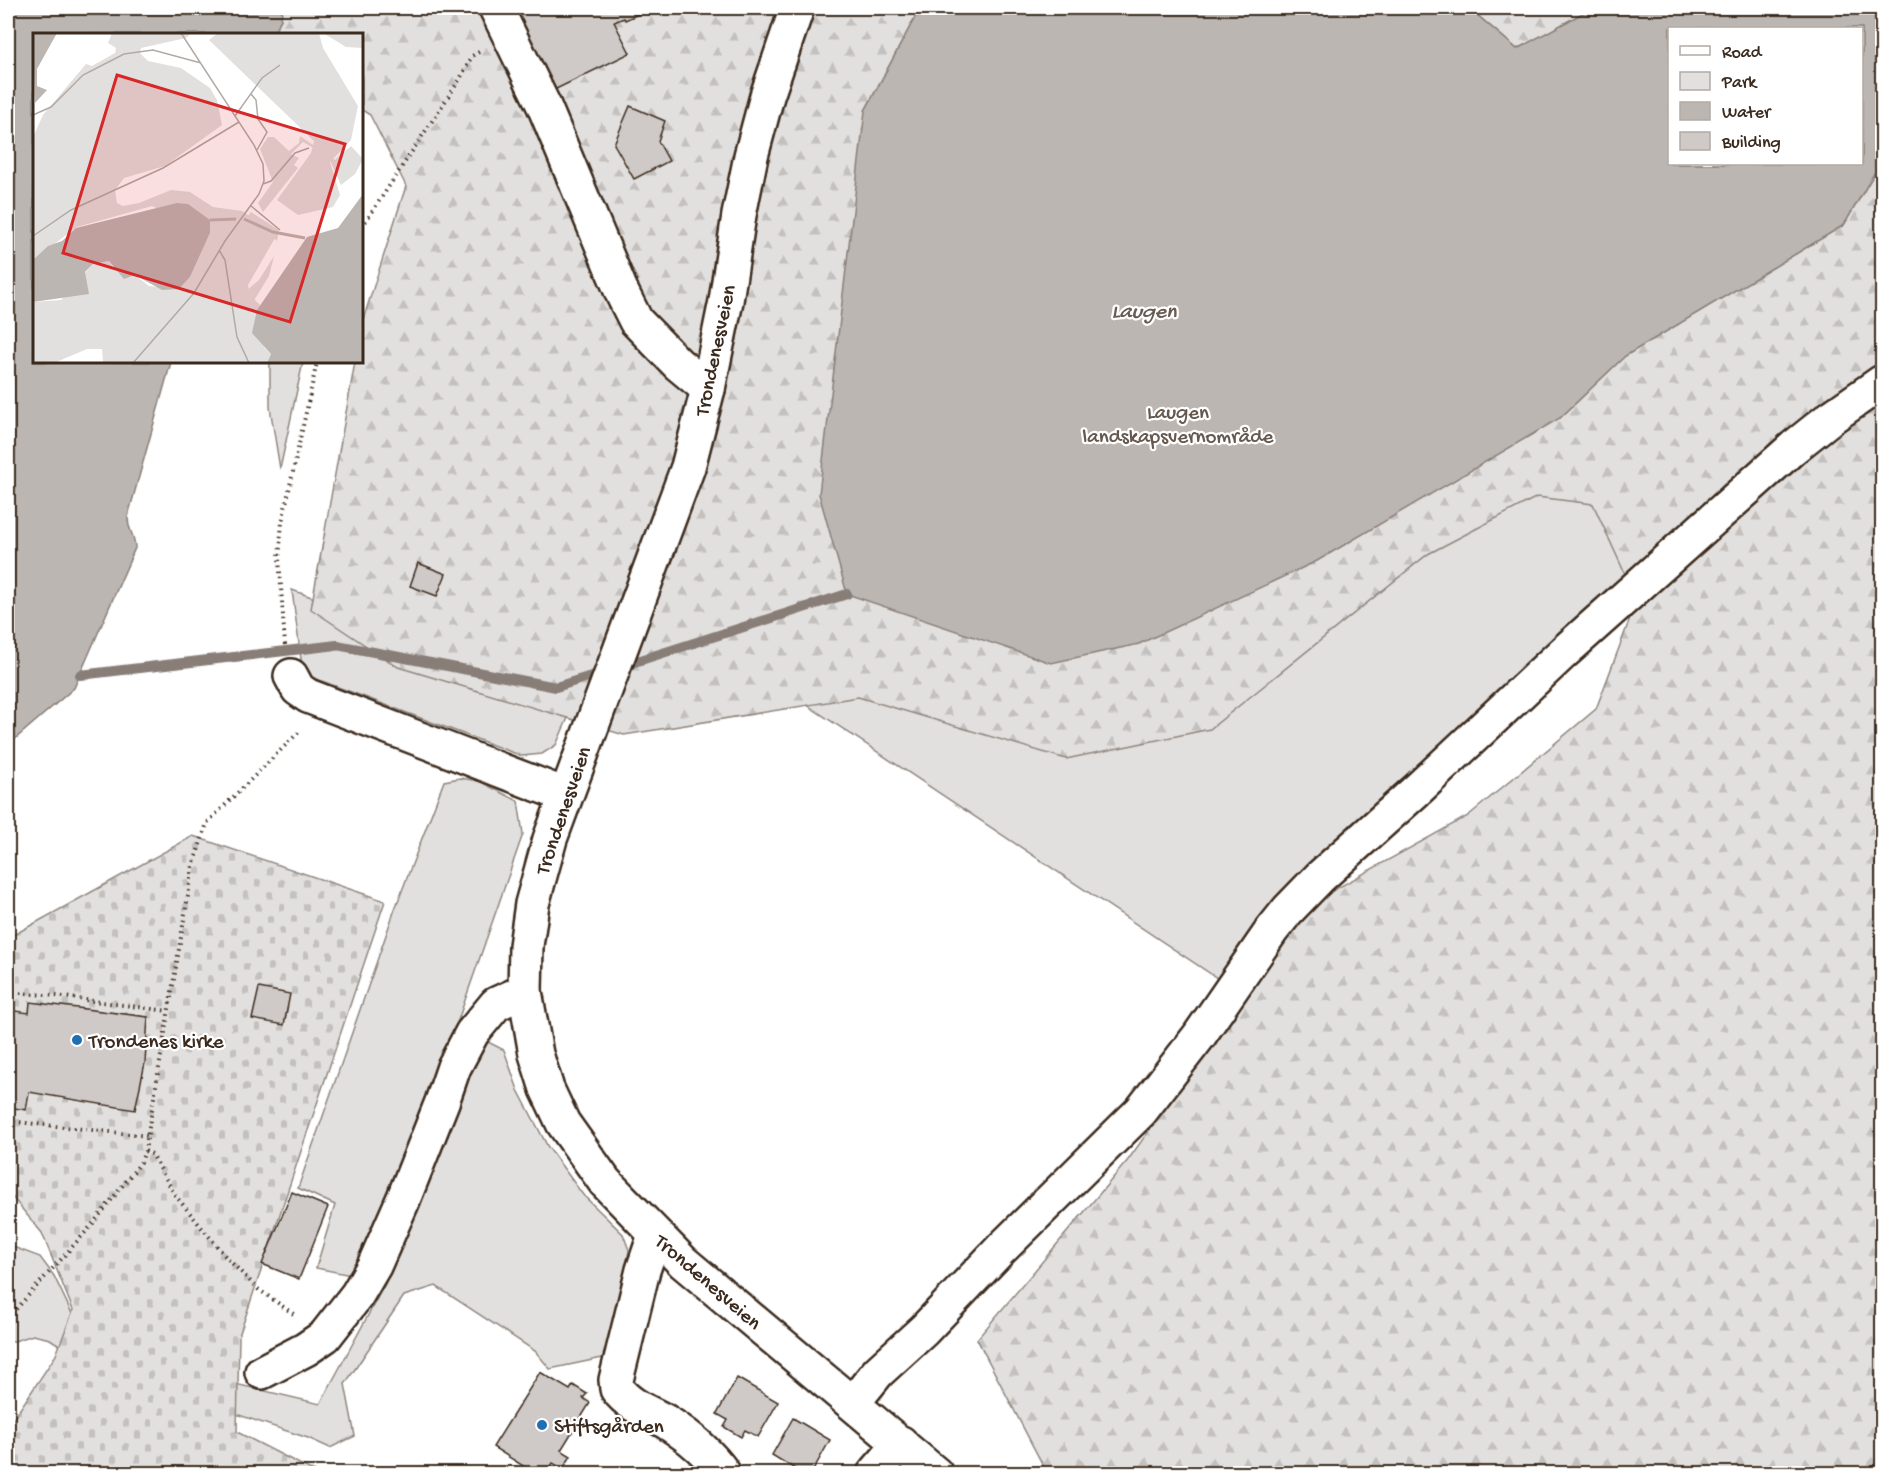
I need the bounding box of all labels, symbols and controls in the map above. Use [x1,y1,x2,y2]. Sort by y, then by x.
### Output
legend [1668,27,1863,165]
inset map [33,33,363,363]
text: Road [1722,43,1763,64]
text: Park [1721,73,1758,94]
text: Water [1722,103,1772,124]
text: Building [1721,133,1781,154]
street label: Trondenesveien [691,283,744,420]
water label: Laugen [1112,300,1177,326]
park label: Laugen landskapsvernområde [1083,402,1275,451]
street label: Trondenesveien [531,744,599,879]
place label: Trondenes kirke [88,1031,225,1056]
marker: Trondenes kirke [70,1033,84,1047]
street label: Trondenesveien [647,1230,765,1337]
place label: Stiftsgården [554,1416,664,1441]
marker: Stiftsgården [535,1418,549,1432]

